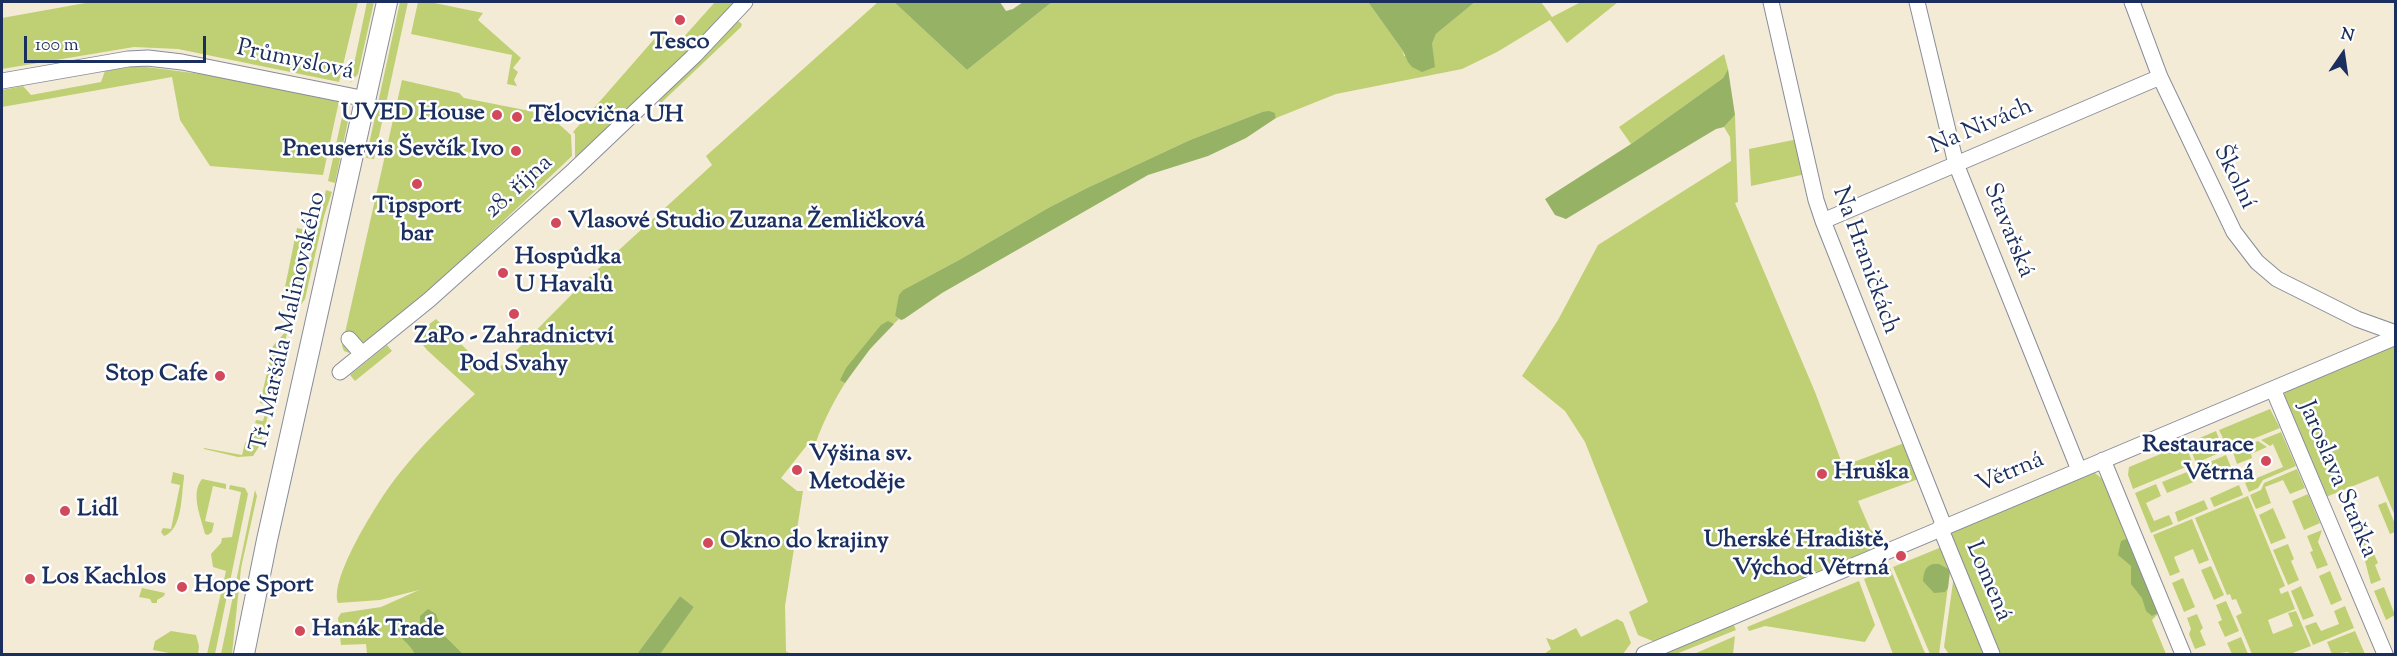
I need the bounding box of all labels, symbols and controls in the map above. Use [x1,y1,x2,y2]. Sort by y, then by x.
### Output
marker: Tesco [673,13,687,27]
text: N [2338,23,2356,49]
scale bar [27,24,208,62]
north arrow [2313,24,2373,84]
place label: Tesco [650,30,710,58]
text: 100 m [35,33,79,59]
street label: Průmyslová [234,36,356,88]
street label: Na Nivách [1926,93,2038,163]
place label: UVED House [341,101,485,129]
place label: Tělocvična UH [529,103,684,131]
marker: UVED House [490,108,504,122]
marker: Tělocvična UH [510,110,524,124]
place label: Pneuservis Ševčík Ivo [283,137,504,165]
street label: Školní [2205,141,2261,215]
marker: Pneuservis Ševčík Ivo [509,144,523,158]
street label: 28. října [480,150,560,226]
marker: Tipsport bar [410,177,424,191]
street label: Stavařská [1975,180,2039,282]
street label: Na Hraničkách [1824,183,1904,339]
street label: Tř. Maršála Malinovského [246,189,334,455]
place label: Tipsport bar [373,194,461,250]
place label: Vlasové Studio Zuzana Žemličková [568,209,925,237]
marker: Vlasové Studio Zuzana Žemličková [549,216,563,230]
place label: Hospůdka U Havalů [515,245,622,301]
marker: Hospůdka U Havalů [496,266,510,280]
marker: ZaPo - Zahradnictví Pod Svahy [507,307,521,321]
place label: ZaPo - Zahradnictví Pod Svahy [414,324,614,380]
place label: Stop Cafe [105,362,208,390]
marker: Stop Cafe [213,369,227,383]
street label: Jaroslava Staňka [2290,397,2382,563]
place label: Restaurace Větrná [2142,433,2254,489]
place label: Výšina sv. Metoděje [809,442,912,498]
street label: Větrná [1973,447,2049,501]
marker: Restaurace Větrná [2259,454,2273,468]
place label: Hruška [1834,460,1909,488]
marker: Výšina sv. Metoděje [790,463,804,477]
marker: Hruška [1815,467,1829,481]
place label: Lidl [77,497,118,525]
marker: Lidl [58,504,72,518]
place label: Uherské Hradiště, Východ Větrná [1704,528,1889,584]
place label: Okno do krajiny [720,529,889,557]
marker: Okno do krajiny [701,536,715,550]
street label: Lomená [1957,538,2017,626]
marker: Uherské Hradiště, Východ Větrná [1894,549,1908,563]
place label: Los Kachlos [42,565,166,593]
marker: Los Kachlos [23,572,37,586]
place label: Hope Sport [194,573,313,601]
marker: Hope Sport [175,580,189,594]
place label: Hanák Trade [312,617,444,645]
marker: Hanák Trade [293,624,307,638]

